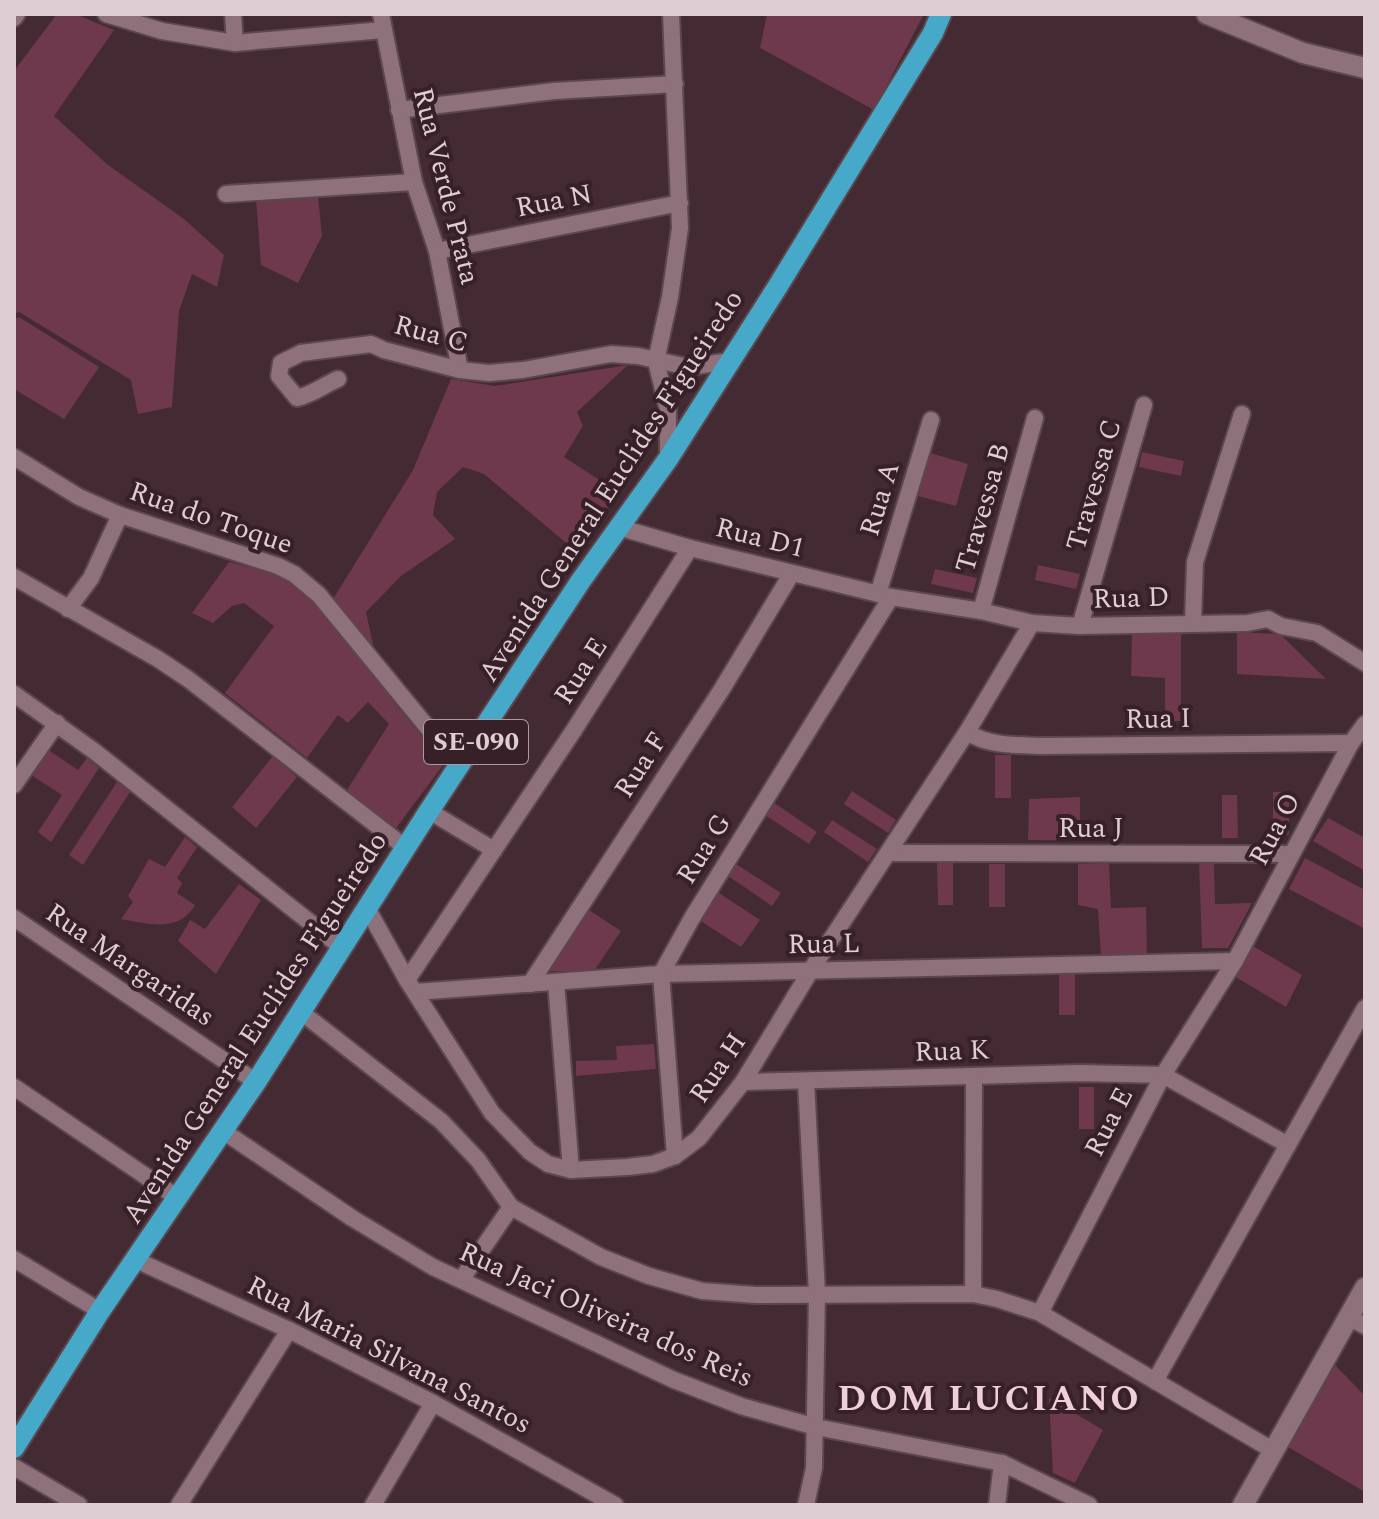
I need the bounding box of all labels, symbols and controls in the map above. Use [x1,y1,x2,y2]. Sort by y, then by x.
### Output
street label: Rua Verde Prata [401,83,491,289]
street label: Rua N [512,173,596,229]
street label: Avenida General Euclides Figueiredo [468,281,754,691]
street label: Rua C [389,303,473,365]
street label: Travessa C [1055,414,1133,556]
street label: Travessa B [944,438,1022,578]
street label: Rua A [848,456,912,542]
street label: Rua do Toque [123,470,299,566]
street label: Rua D1 [711,506,809,570]
street label: Rua D [1092,575,1170,621]
street label: Rua E [543,629,619,713]
street label: Rua I [1125,697,1191,741]
road number: SE-090 [424,720,528,764]
street label: Rua F [603,723,679,807]
street label: Rua O [1238,785,1312,873]
street label: Rua G [666,805,742,893]
street label: Rua J [1058,807,1124,850]
street label: Avenida General Euclides Figueiredo [112,823,398,1233]
street label: Rua Margaridas [36,892,224,1038]
street label: Rua L [787,922,861,966]
street label: Rua H [678,1024,758,1112]
street label: Rua K [914,1028,990,1074]
street label: Rua E [1073,1080,1145,1164]
street label: Rua Jaci Oliveira dos Reis [452,1231,760,1399]
street label: Rua Maria Silvana Santos [239,1264,539,1446]
district label: DOM LUCIANO [837,1372,1141,1427]

